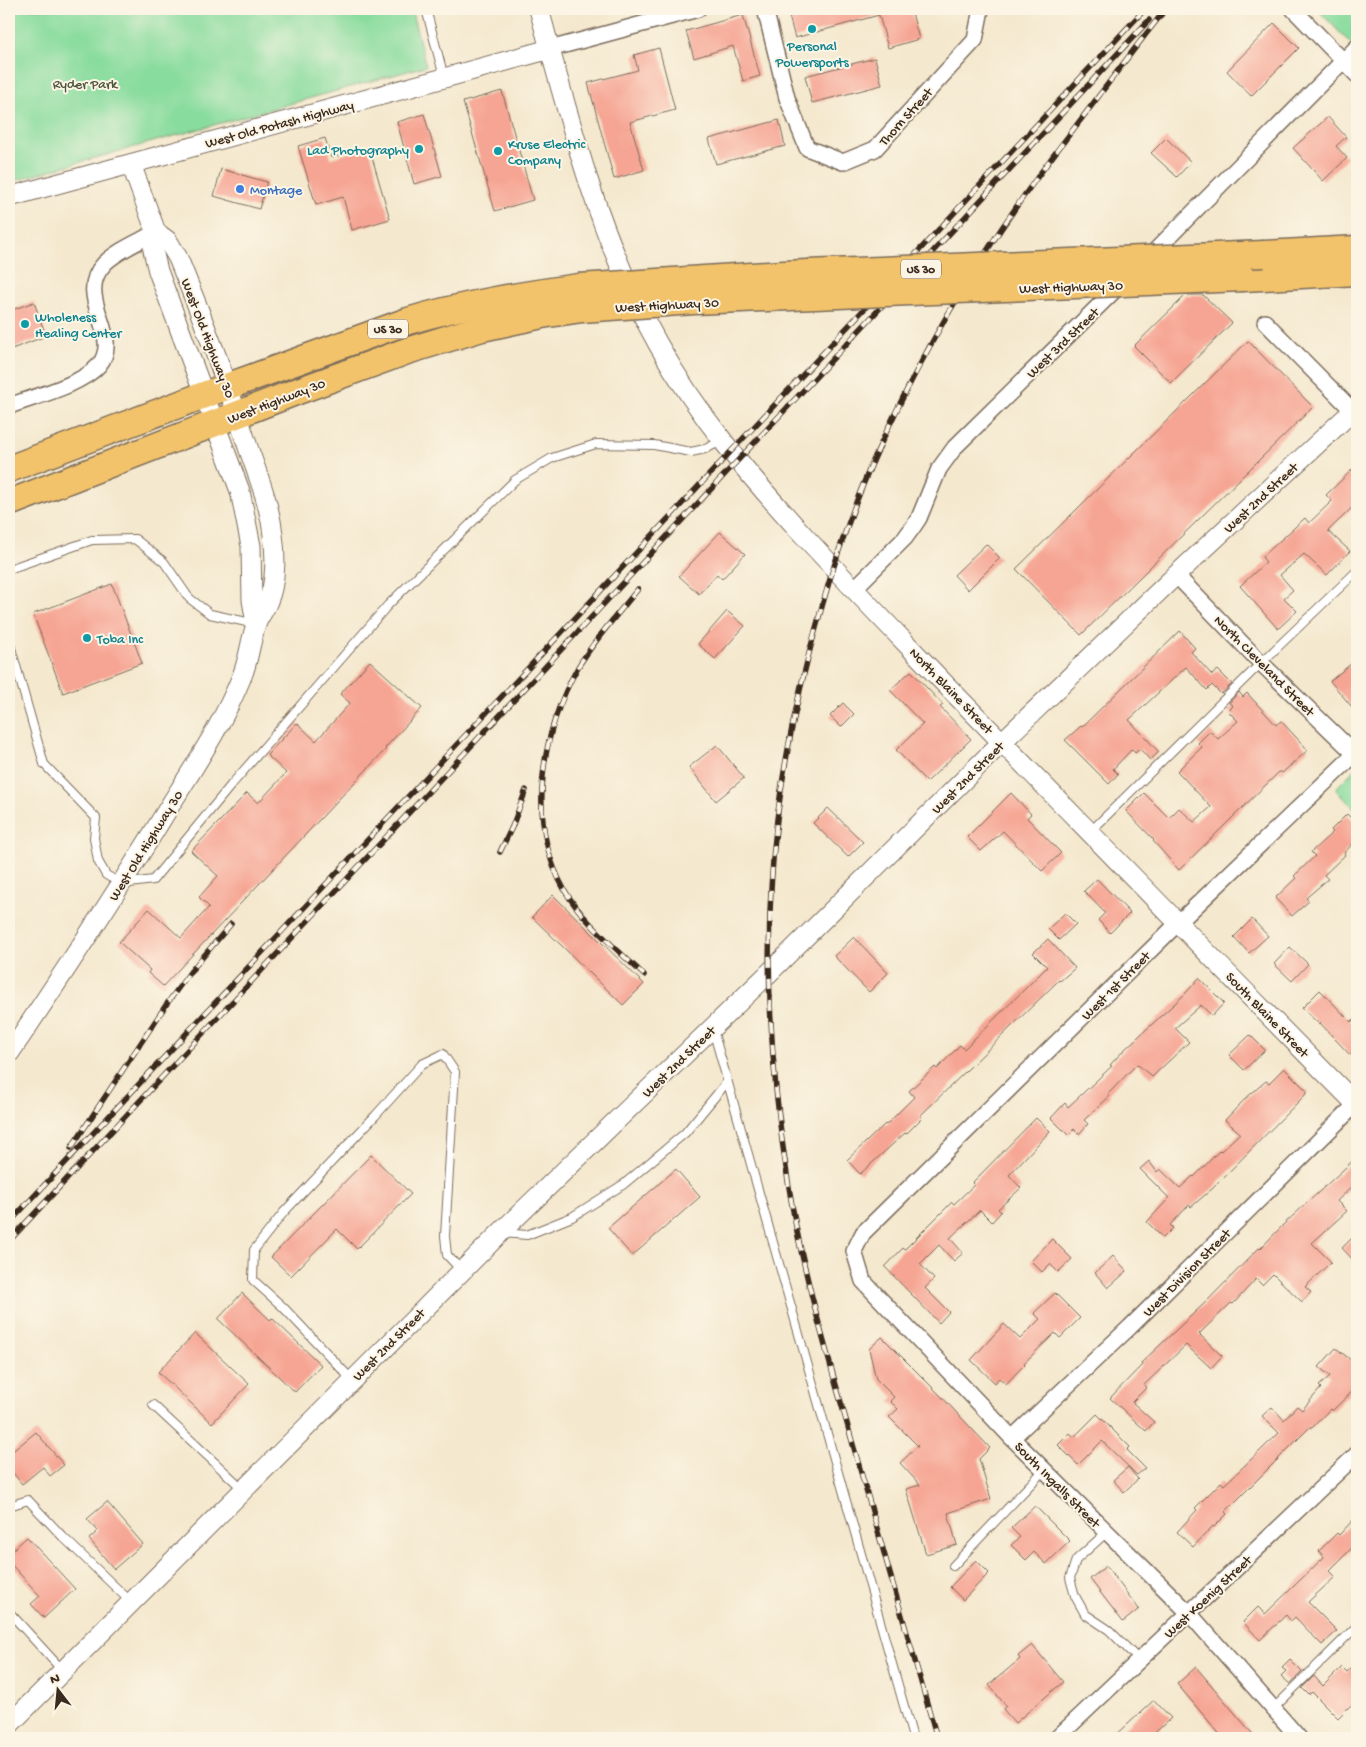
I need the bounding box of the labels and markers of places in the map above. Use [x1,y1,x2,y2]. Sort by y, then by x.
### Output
marker: Personal Powersports [806,23,818,35]
place label: Personal Powersports [774,39,849,72]
place label: Kruse Electric Company [508,137,586,170]
place label: Lad Photography [307,143,409,160]
marker: Lad Photography [413,143,425,155]
marker: Kruse Electric Company [492,145,504,157]
marker: Montage [234,183,246,195]
place label: Montage [250,183,303,200]
place label: Wholeness Healing Center [35,310,122,343]
marker: Wholeness Healing Center [19,318,31,330]
marker: Toba Inc [81,632,93,644]
place label: Toba Inc [96,632,144,649]

